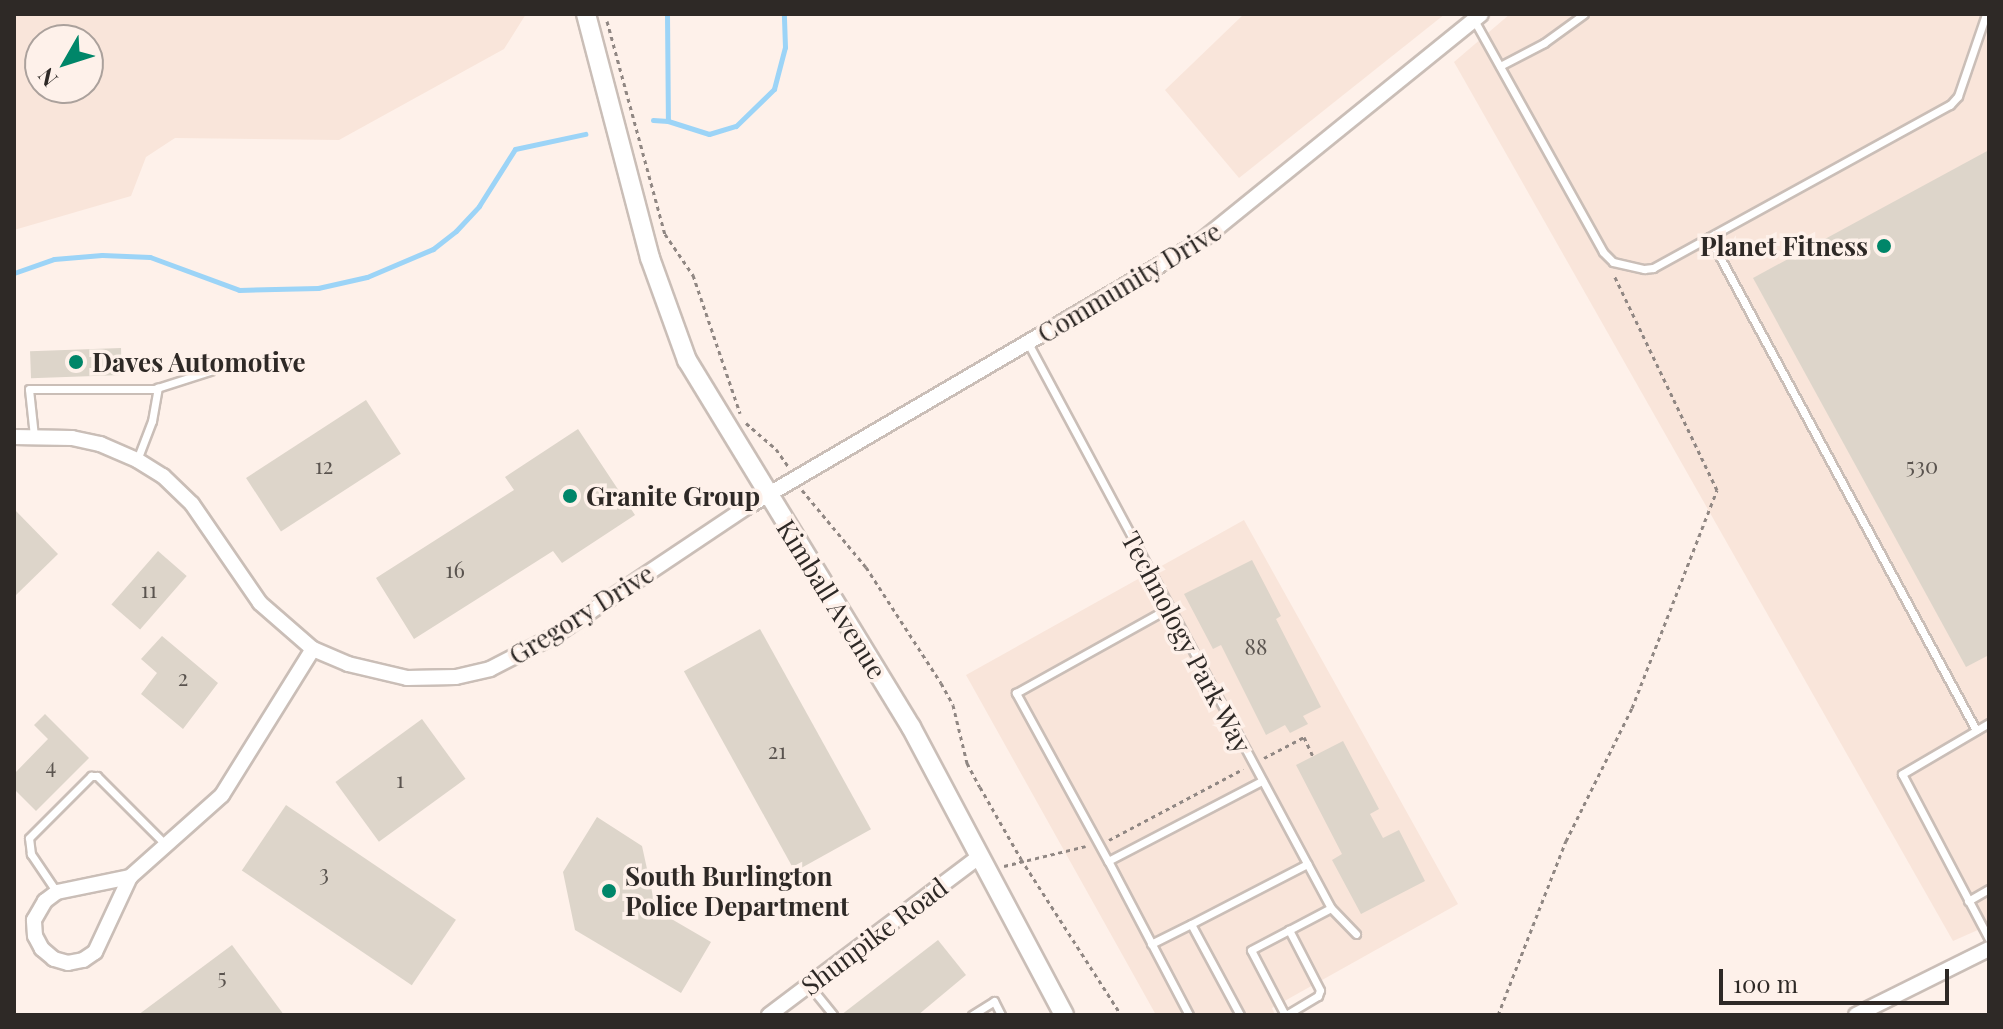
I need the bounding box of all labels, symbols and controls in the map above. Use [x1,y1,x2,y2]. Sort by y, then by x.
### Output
north arrow [24,24,104,104]
text: N [30,62,64,93]
street label: Community Drive [1031,215,1227,349]
place label: Planet Fitness [1700,230,1868,262]
marker: Planet Fitness [1875,237,1893,255]
place label: Daves Automotive [92,346,307,378]
marker: Daves Automotive [67,353,85,371]
house number: 12 [315,453,333,479]
house number: 530 [1906,453,1938,479]
place label: Granite Group [586,480,760,512]
marker: Granite Group [561,487,579,505]
street label: Kimball Avenue [770,513,894,685]
street label: Technology Park Way [1115,525,1259,759]
house number: 16 [445,557,465,583]
street label: Gregory Drive [503,557,659,671]
house number: 11 [141,577,157,603]
house number: 88 [1245,634,1267,660]
house number: 2 [178,665,188,691]
house number: 21 [768,738,786,764]
house number: 4 [46,753,56,779]
house number: 1 [396,767,404,793]
house number: 3 [319,860,329,886]
place label: South Burlington Police Department [625,860,849,922]
street label: Shunpike Road [795,871,953,1001]
marker: South Burlington Police Department [600,882,618,900]
scale bar [1723,953,1953,1003]
house number: 5 [217,964,227,990]
text: 100 m [1733,967,1798,999]

